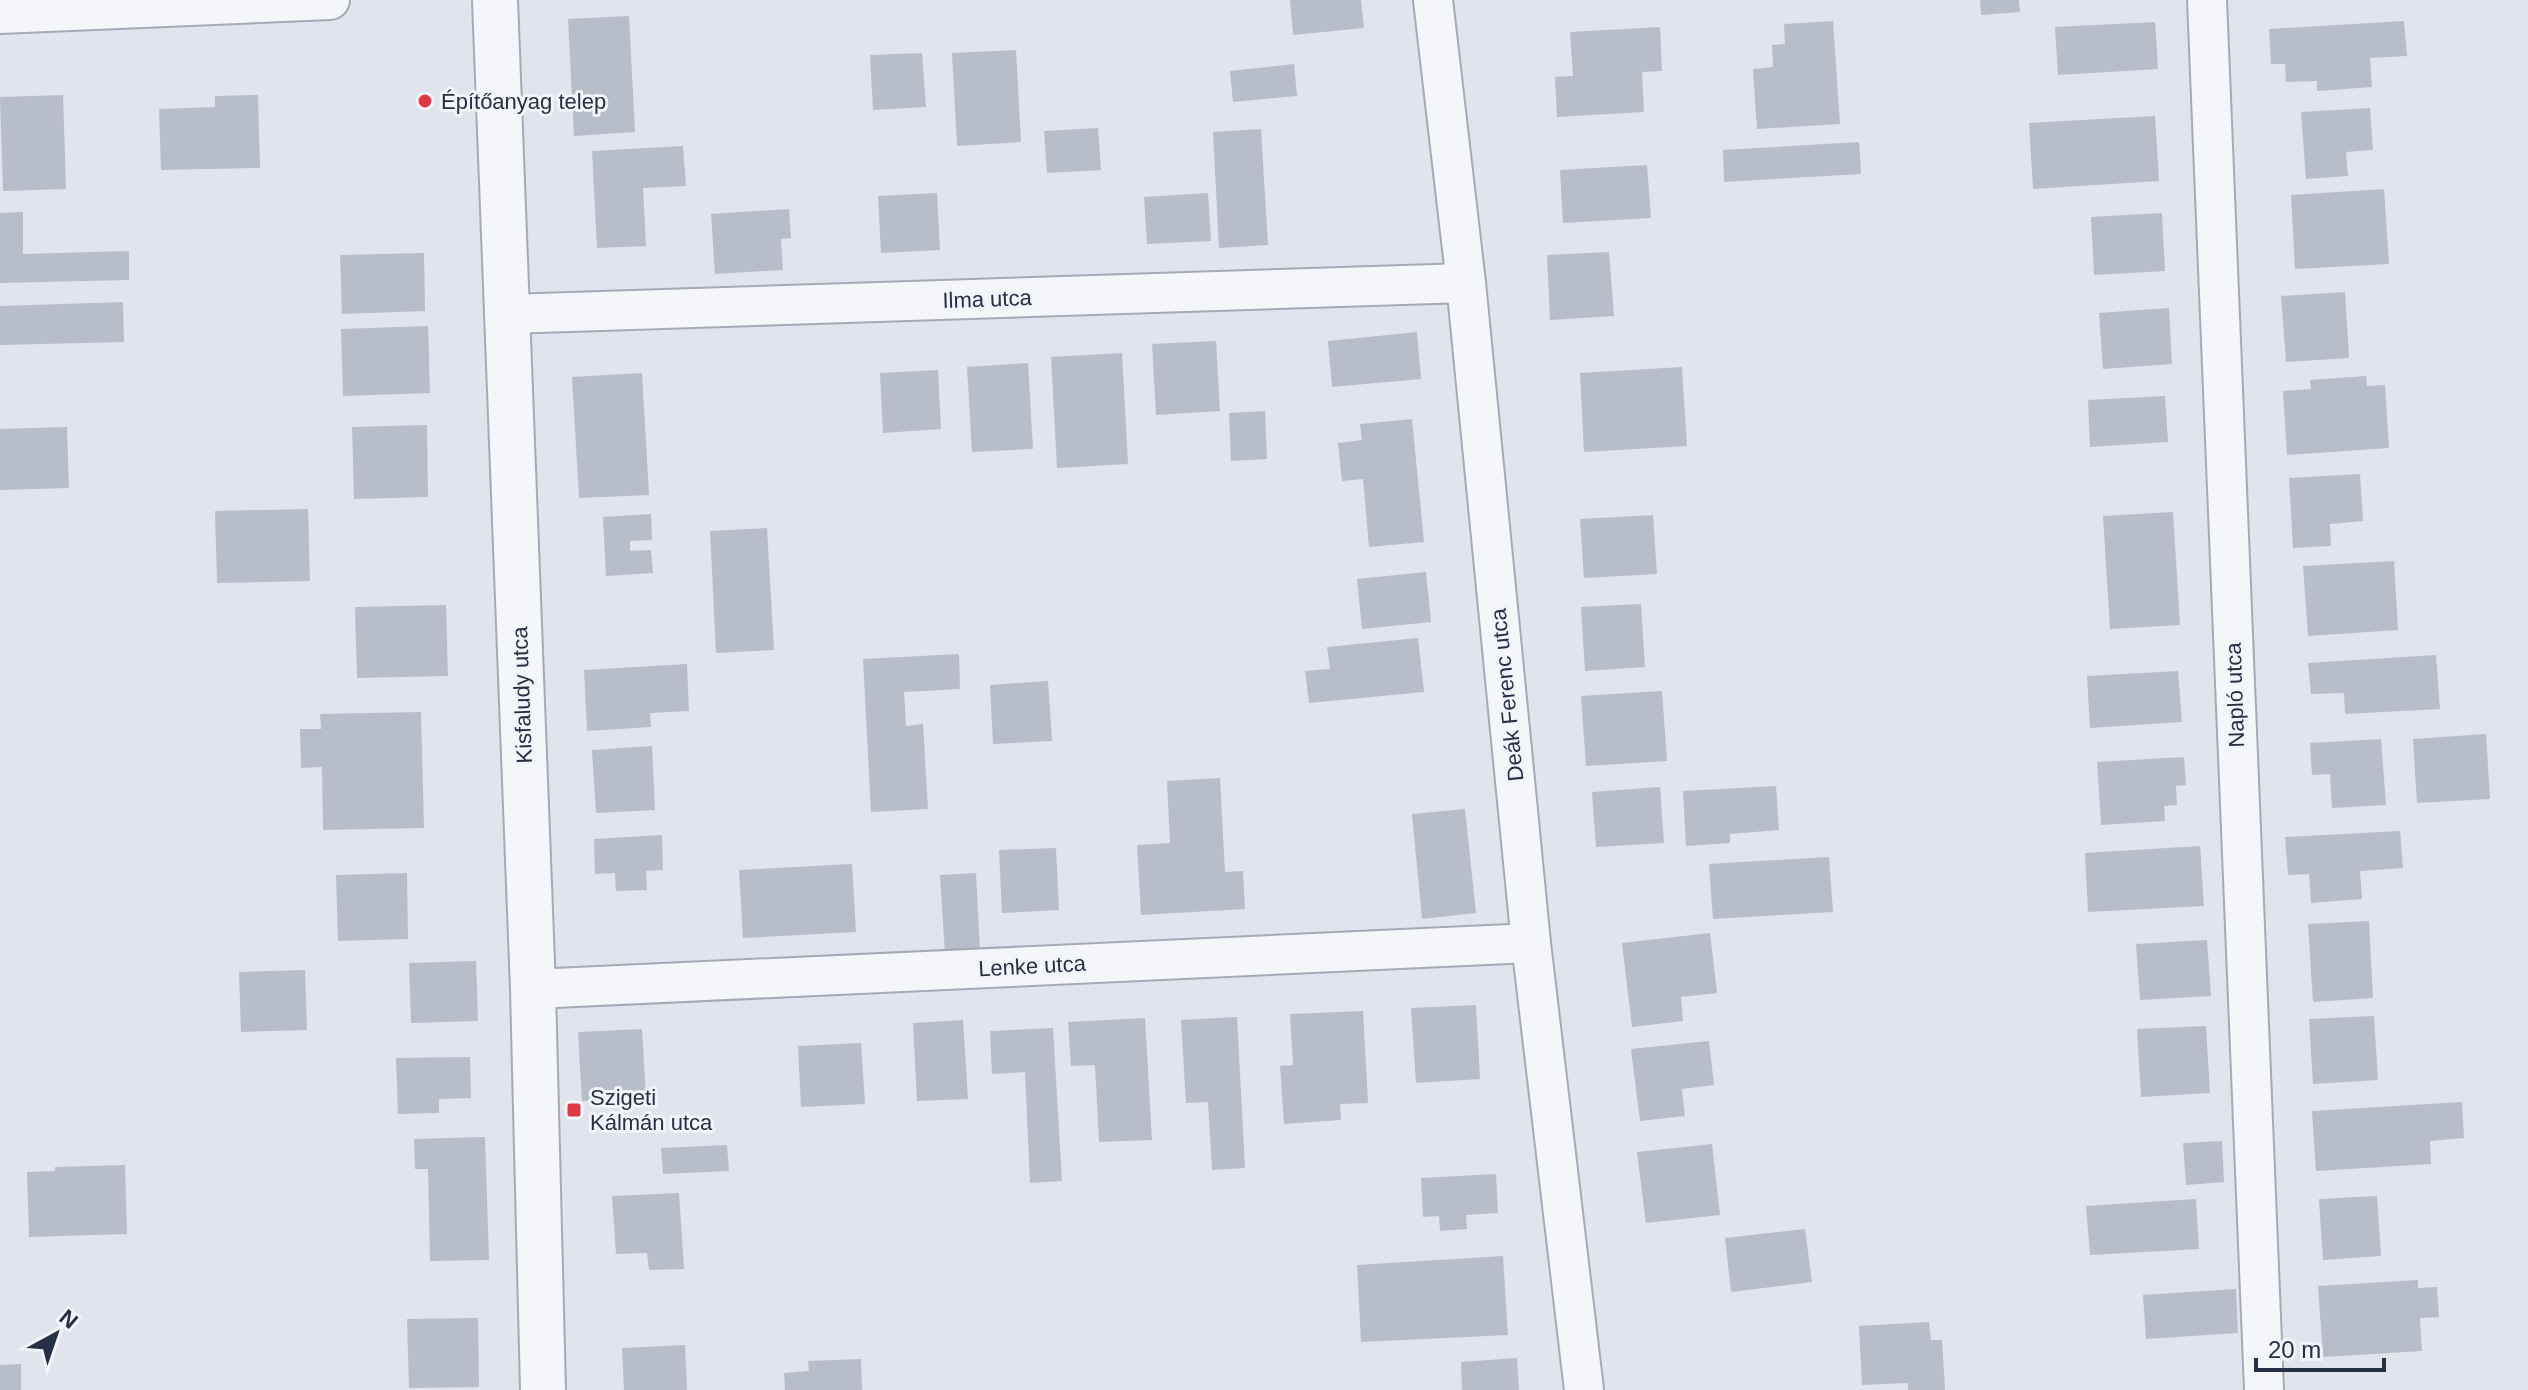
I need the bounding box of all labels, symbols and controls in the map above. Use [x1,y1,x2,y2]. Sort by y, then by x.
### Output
place label: Építőanyag telep [441,89,606,114]
marker: Építőanyag telep [416,92,434,110]
street label: Ilma utca [942,285,1033,313]
street label: Deák Ferenc utca [1485,607,1529,783]
street label: Kisfaludy utca [507,625,537,764]
street label: Napló utca [2221,641,2249,748]
street label: Lenke utca [978,951,1087,981]
place label: Szigeti Kálmán utca [590,1085,713,1135]
marker: Szigeti Kálmán utca [565,1101,583,1119]
north arrow [16,1294,96,1374]
text: N [54,1304,83,1334]
scale bar [2256,1322,2384,1372]
text: 20 m [2268,1336,2321,1363]

